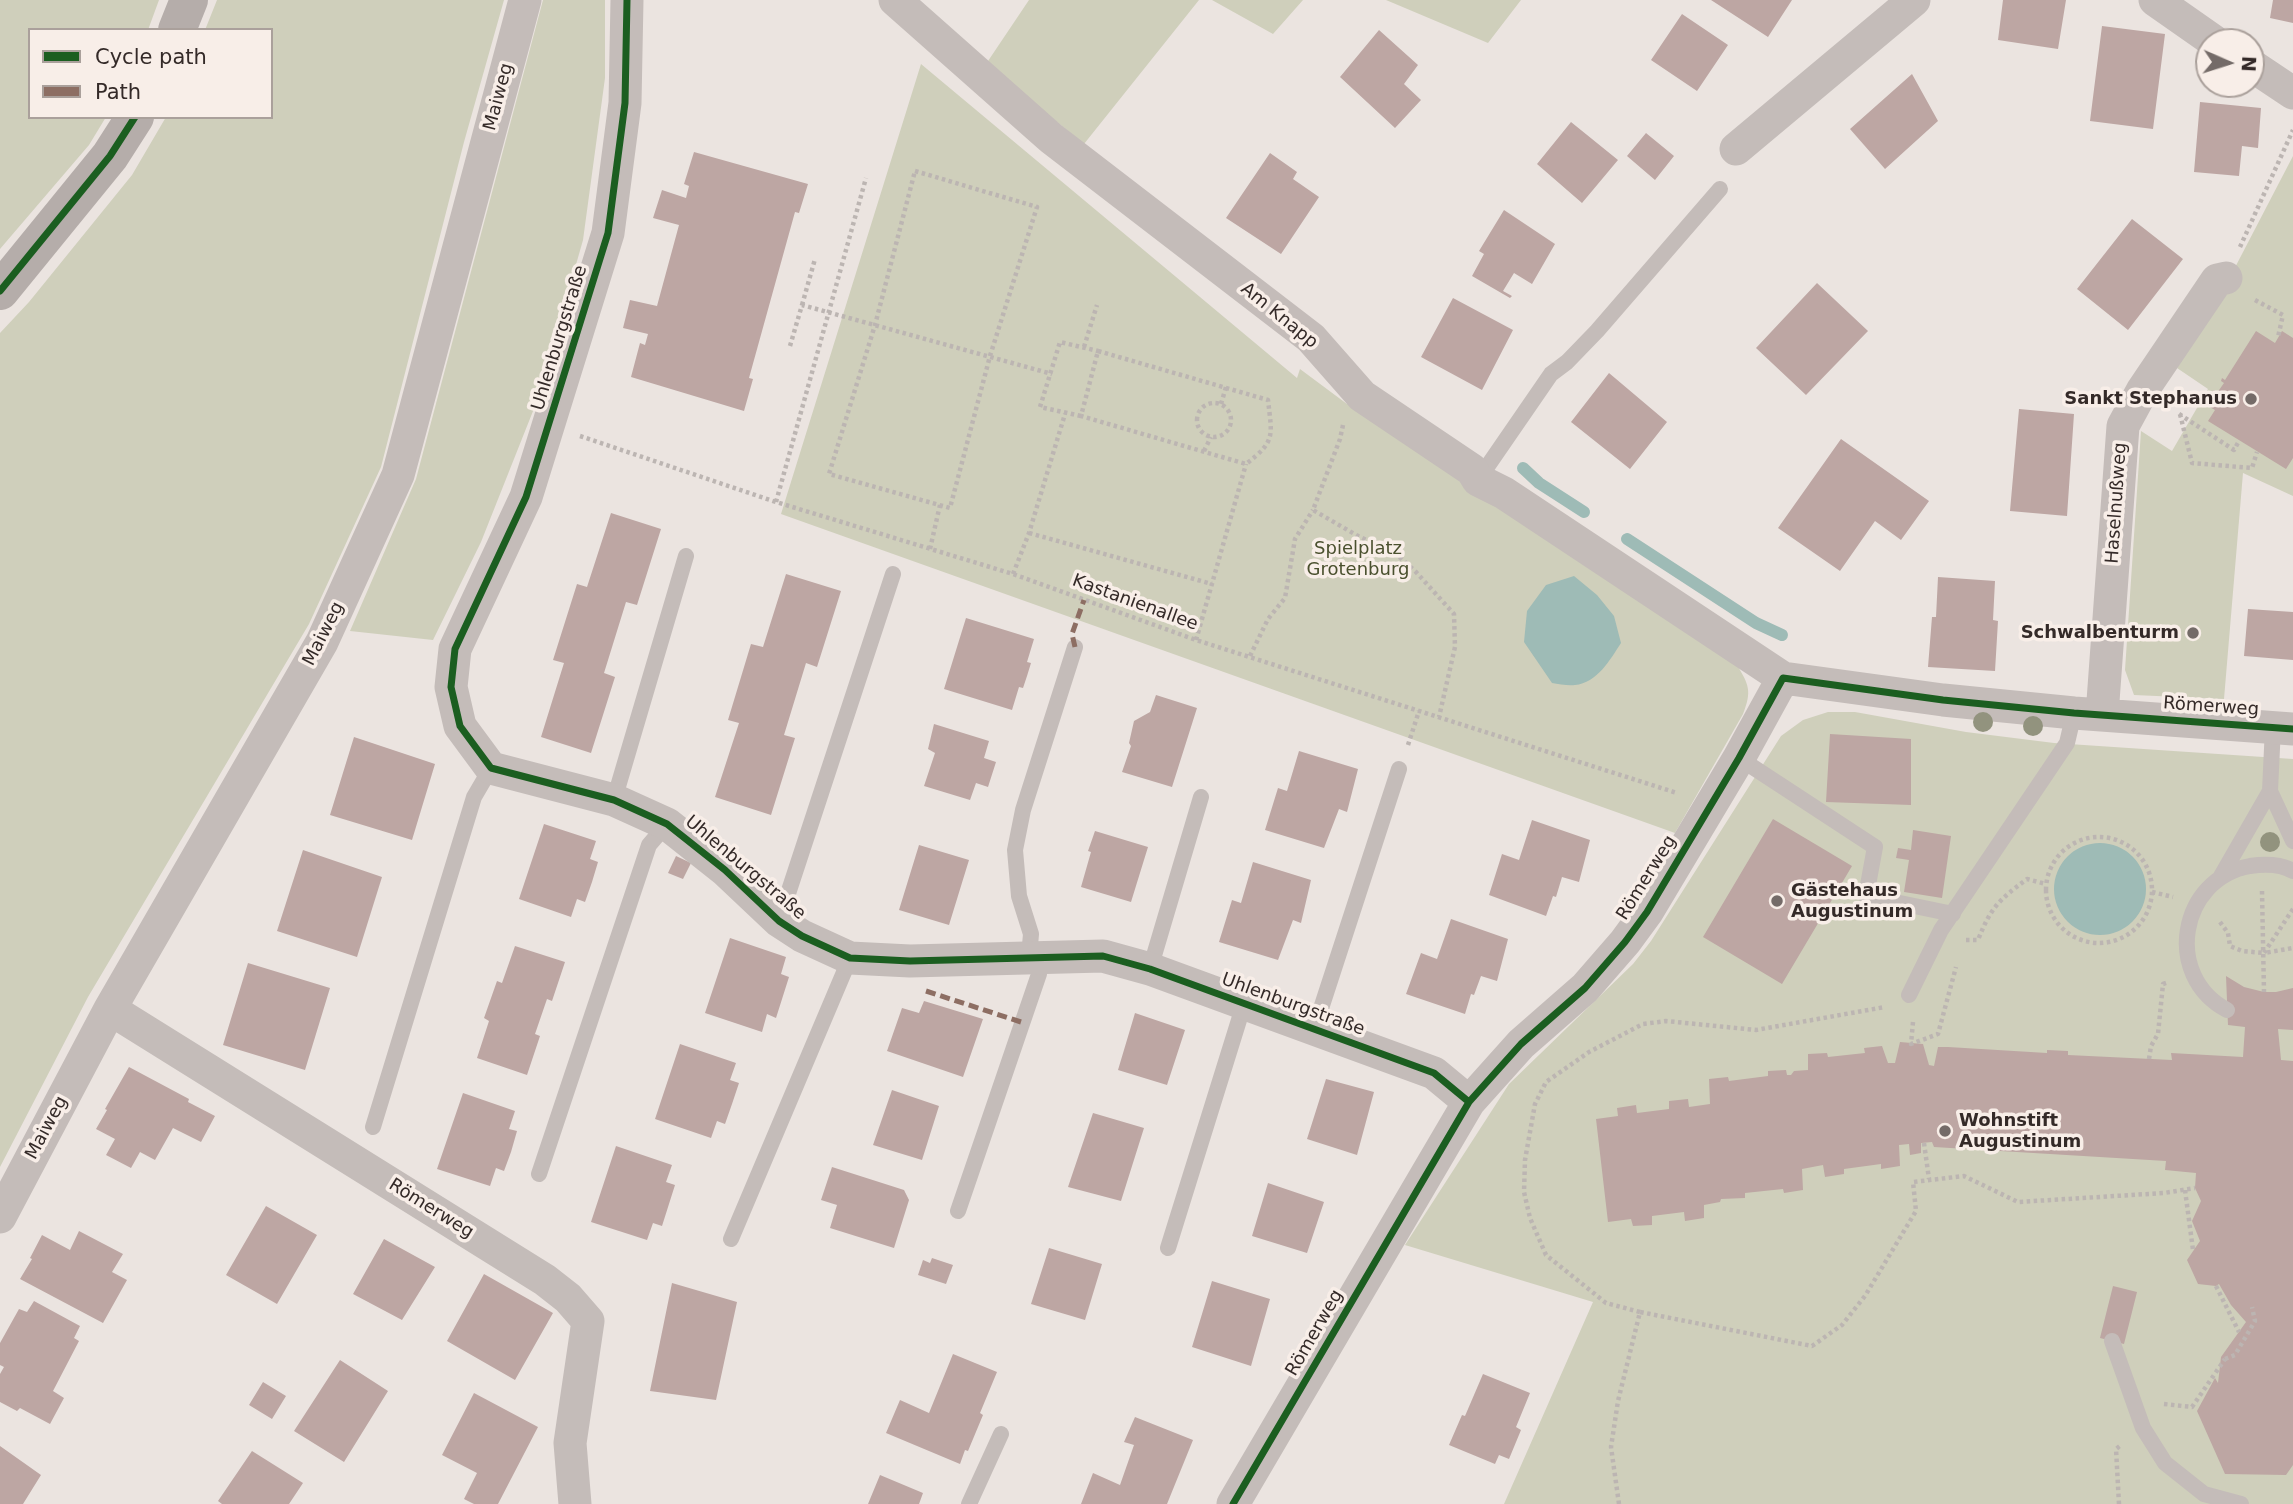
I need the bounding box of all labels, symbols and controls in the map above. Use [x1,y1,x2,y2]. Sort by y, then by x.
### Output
legend [28,28,273,119]
north arrow [2195,28,2265,98]
text: Cycle path [95,45,207,69]
text: N [2238,55,2260,73]
street label: Maiweg [480,61,518,133]
text: Path [95,80,141,104]
street label: Uhlenburgstraße [528,263,592,413]
street label: Am Knapp [1236,278,1322,354]
place label: Sankt Stephanus [2064,388,2237,410]
marker: Sankt Stephanus [2243,391,2259,407]
street label: Haselnußweg [2102,442,2132,564]
park label: Spielplatz Grotenburg [1307,538,1409,580]
street label: Kastanienallee [1069,570,1201,636]
street label: Maiweg [299,598,349,670]
place label: Schwalbenturm [2021,622,2179,644]
marker: Schwalbenturm [2185,625,2201,641]
street label: Römerweg [2162,693,2260,721]
street label: Uhlenburgstraße [680,811,810,925]
street label: Römerweg [1612,832,1682,924]
place label: Gästehaus Augustinum [1791,880,1913,922]
marker: Gästehaus Augustinum [1769,893,1785,909]
street label: Uhlenburgstraße [1219,969,1367,1041]
street label: Maiweg [21,1093,73,1163]
place label: Wohnstift Augustinum [1959,1110,2081,1152]
marker: Wohnstift Augustinum [1937,1123,1953,1139]
street label: Römerweg [385,1174,477,1244]
street label: Römerweg [1282,1286,1348,1380]

